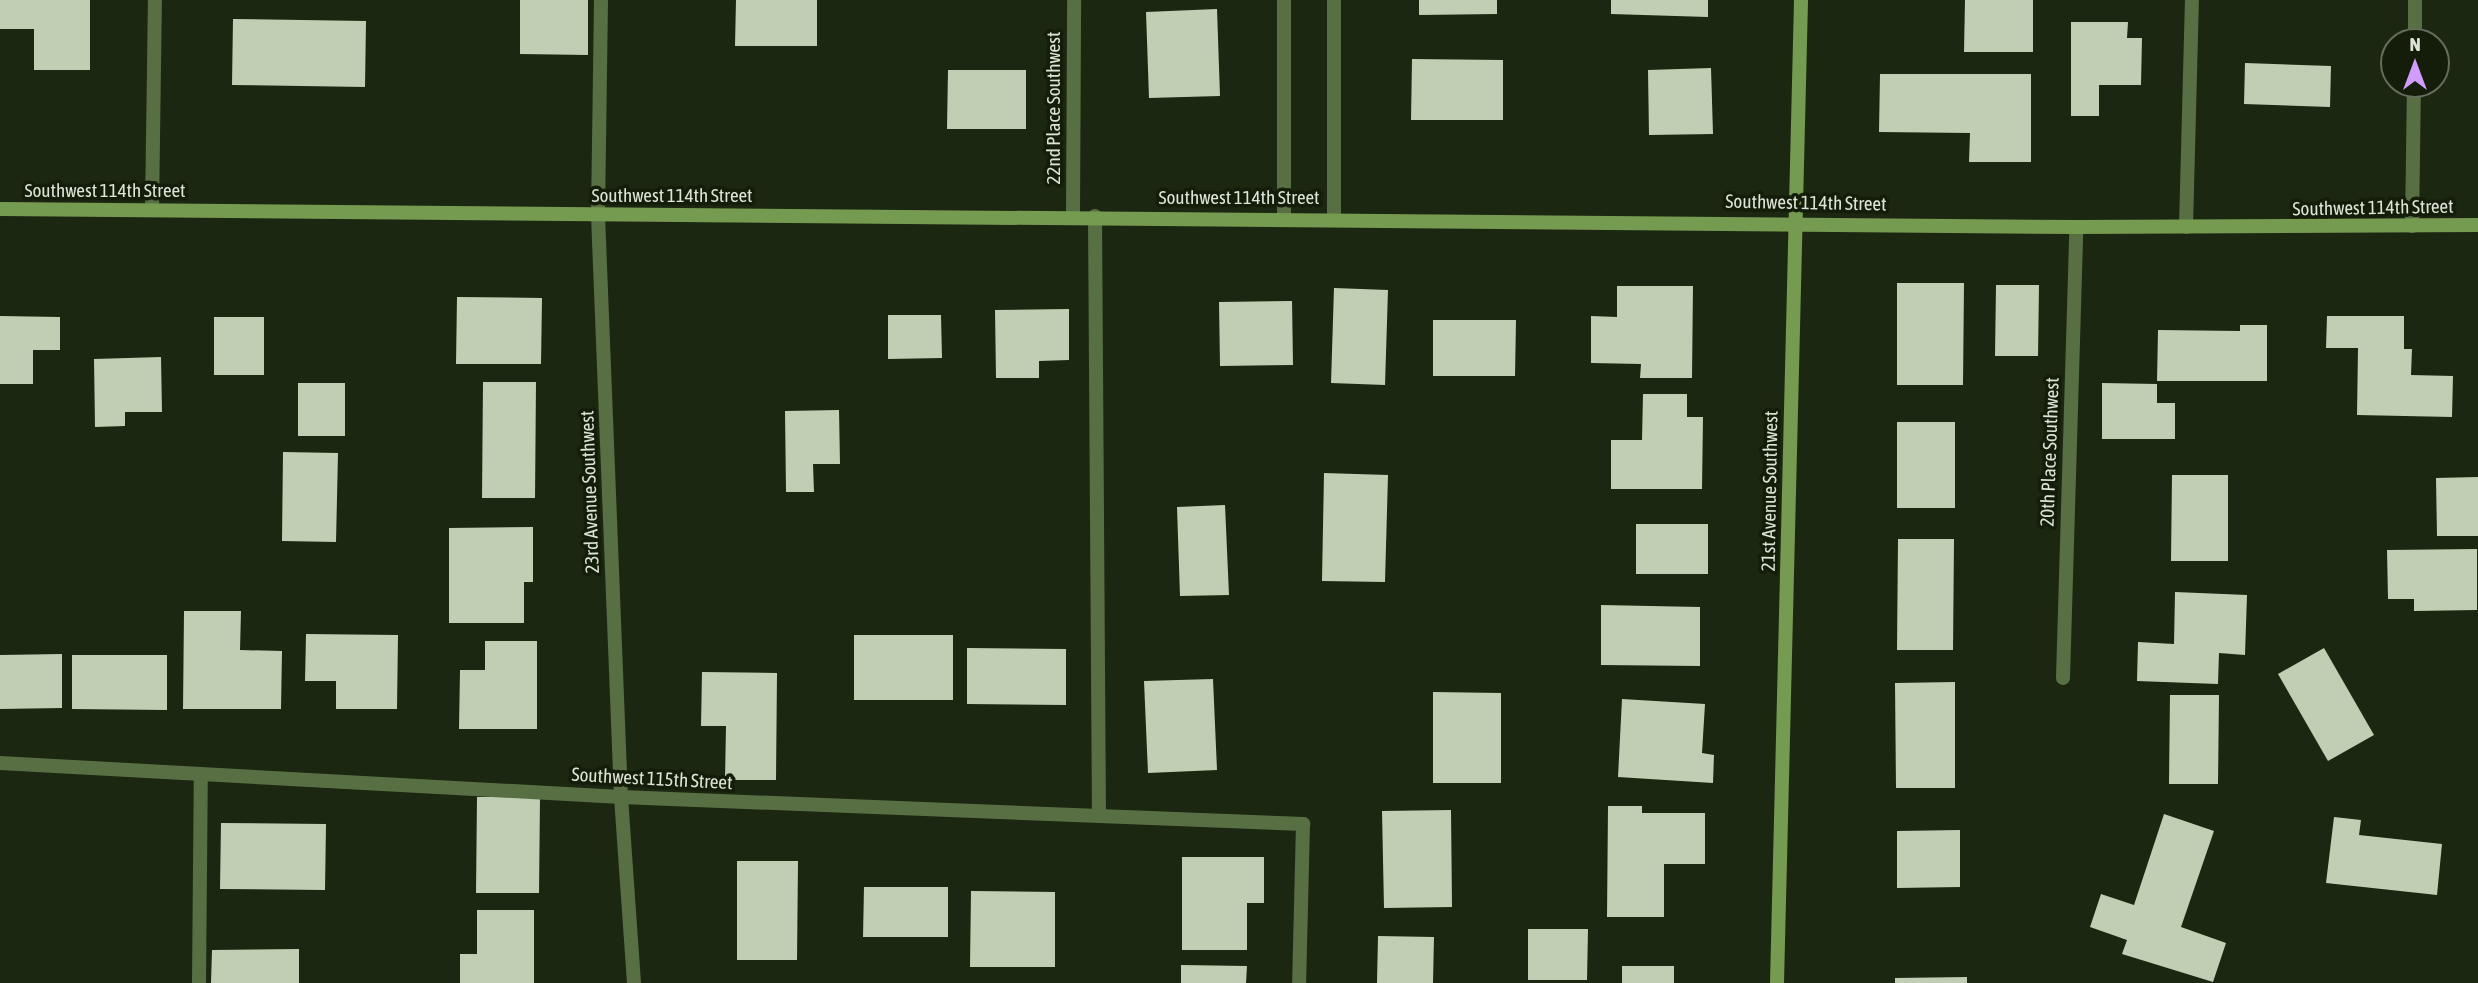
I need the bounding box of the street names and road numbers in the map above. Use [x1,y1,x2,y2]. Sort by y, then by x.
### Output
street label: 22nd Place Southwest [1043,32,1065,184]
street label: Southwest 114th Street [24,180,186,202]
street label: Southwest 114th Street [591,185,753,207]
street label: Southwest 114th Street [1158,187,1320,209]
street label: Southwest 114th Street [1725,190,1887,216]
street label: Southwest 114th Street [2292,195,2454,221]
street label: 20th Place Southwest [2036,377,2064,527]
street label: 23rd Avenue Southwest [576,410,604,574]
street label: 21st Avenue Southwest [1757,411,1783,571]
street label: Southwest 115th Street [571,763,733,795]

